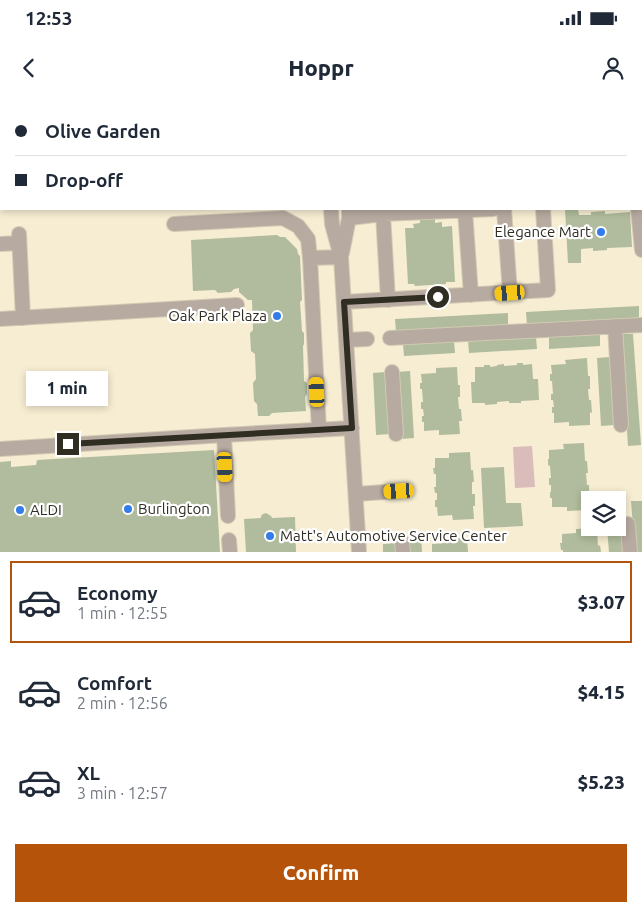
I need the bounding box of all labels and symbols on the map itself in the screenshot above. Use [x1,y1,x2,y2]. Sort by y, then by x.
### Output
place label: Elegance Mart [495,223,591,240]
marker: Elegance Mart [595,226,607,238]
car [494,284,525,302]
route start [427,286,449,308]
place label: Oak Park Plaza [168,307,267,324]
marker: Oak Park Plaza [271,310,283,322]
callout: 1 min [27,372,109,406]
car [308,377,325,407]
route end [57,433,79,455]
car [216,452,233,482]
car [383,483,414,499]
place label: Burlington [138,500,210,517]
place label: ALDI [30,501,62,518]
marker: Burlington [122,503,134,515]
marker: ALDI [14,504,26,516]
place label: Matt's Automotive Service Center [280,527,507,544]
marker: Matt's Automotive Service Center [264,530,276,542]

